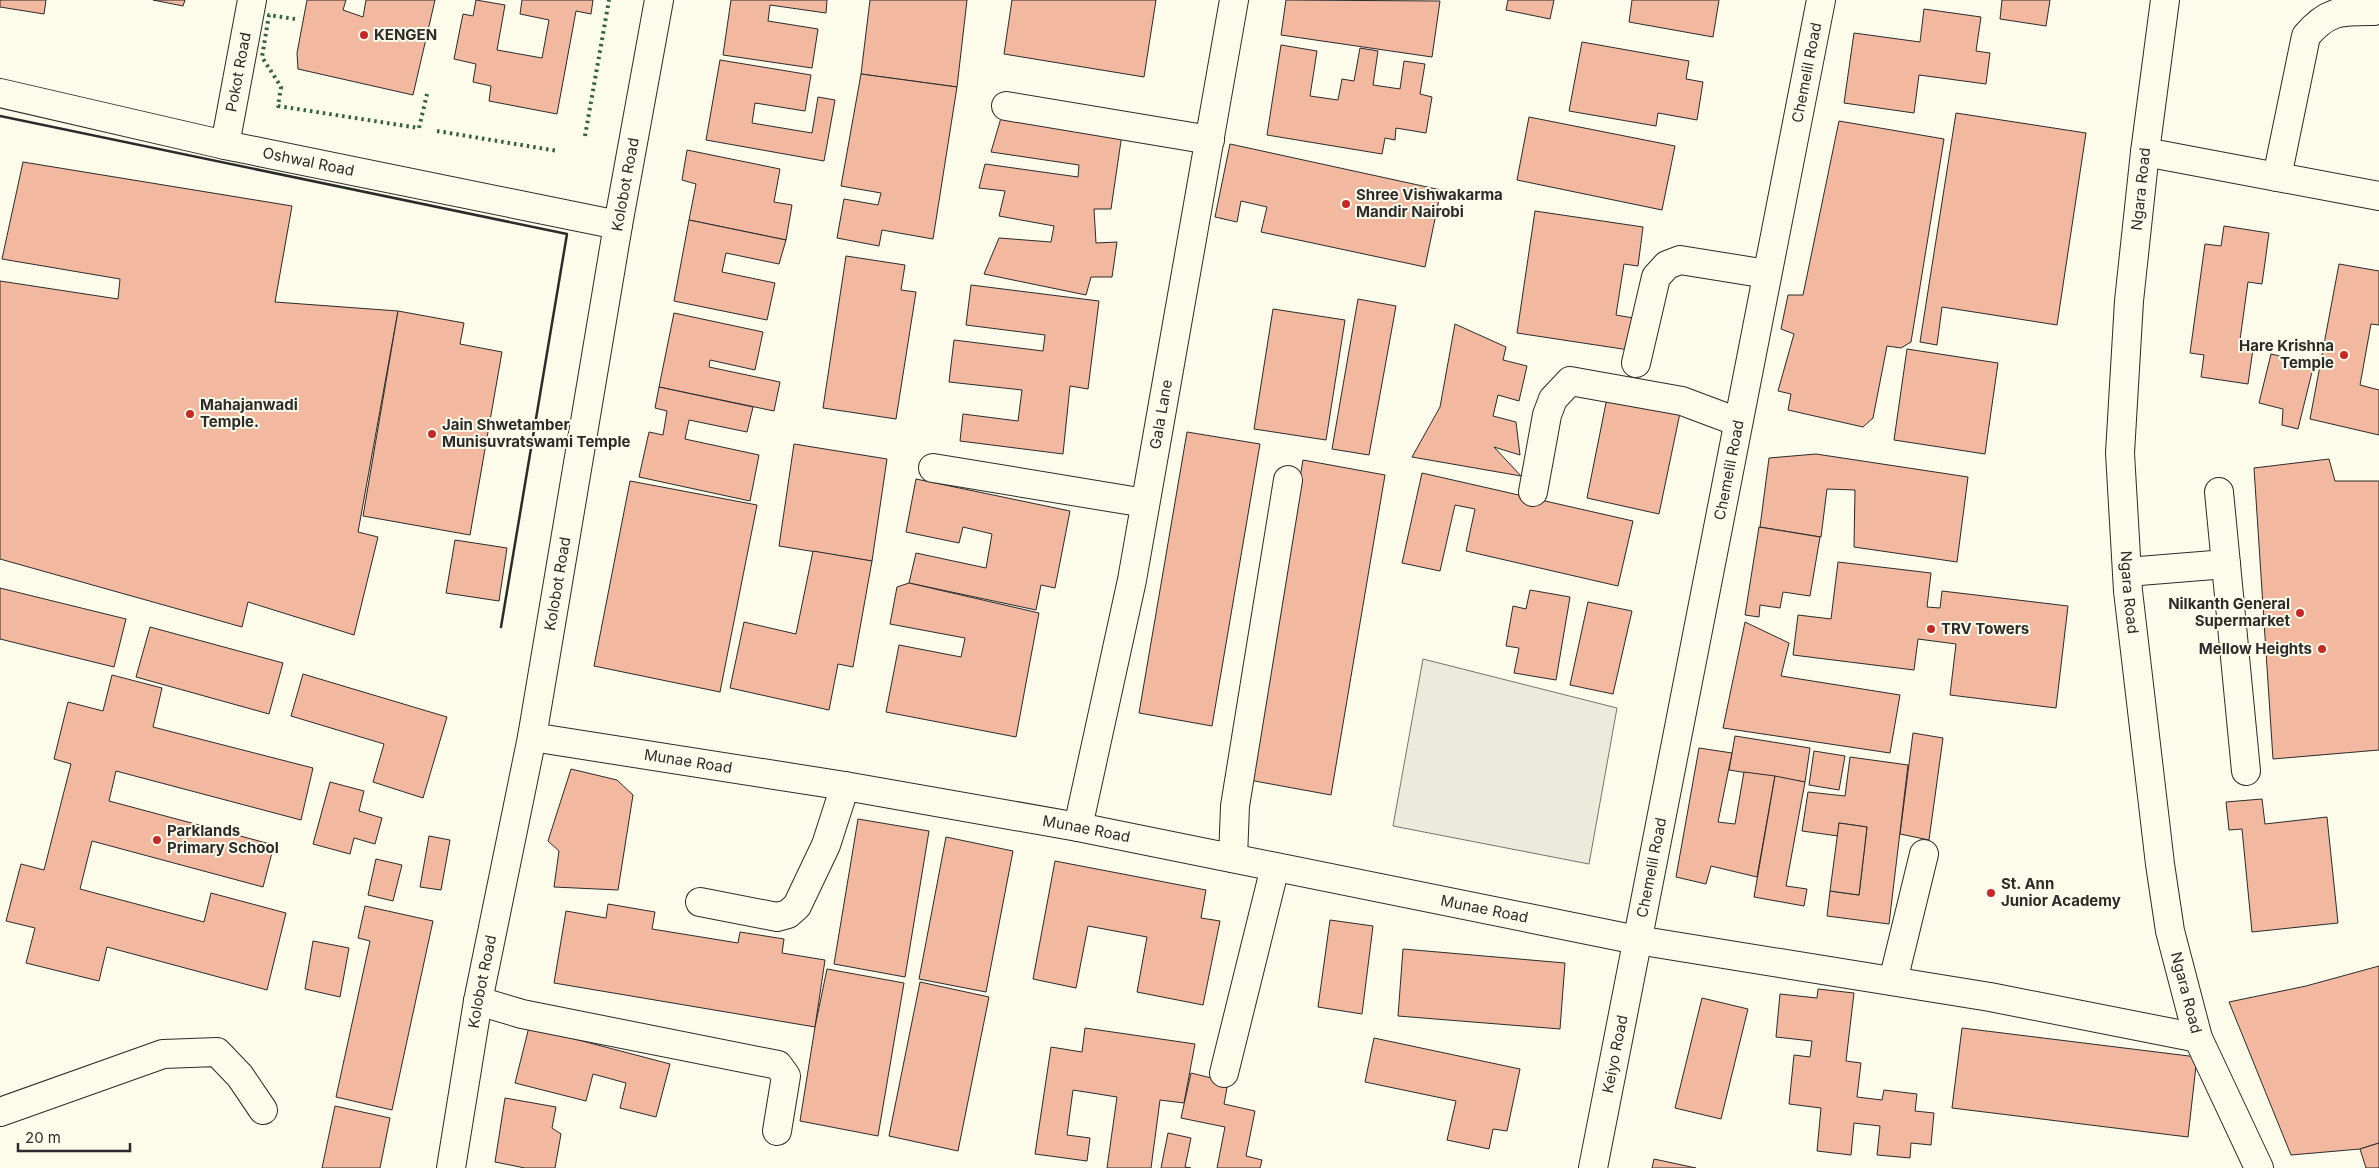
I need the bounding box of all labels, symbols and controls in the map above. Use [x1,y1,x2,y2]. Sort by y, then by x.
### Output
street label: Chemelil Road [1787,21,1825,124]
place label: KENGEN [374,25,437,44]
marker: KENGEN [358,29,370,41]
street label: Pokot Road [221,31,255,114]
street label: Kolobot Road [607,136,643,233]
street label: Oshwal Road [261,143,356,180]
street label: Ngara Road [2127,146,2154,231]
place label: Shree Vishwakarma Mandir Nairobi [1356,185,1503,221]
marker: Shree Vishwakarma Mandir Nairobi [1340,198,1352,210]
place label: Hare Krishna Temple [2239,336,2334,372]
marker: Hare Krishna Temple [2338,349,2350,361]
street label: Gala Lane [1145,378,1176,451]
place label: Mahajanwadi Temple. [200,395,298,431]
marker: Mahajanwadi Temple. [184,408,196,420]
place label: Jain Shwetamber Munisuvratswami Temple [442,415,631,451]
street label: Chemelil Road [1710,418,1748,522]
marker: Jain Shwetamber Munisuvratswami Temple [426,428,438,440]
street label: Kolobot Road [540,535,574,632]
street label: Ngara Road [2117,550,2143,635]
place label: Nilkanth General Supermarket [2168,594,2290,630]
marker: Nilkanth General Supermarket [2294,607,2306,619]
place label: TRV Towers [1941,619,2029,638]
marker: TRV Towers [1925,623,1937,635]
place label: Mellow Heights [2199,639,2312,658]
marker: Mellow Heights [2316,643,2328,655]
street label: Munae Road [643,745,734,777]
street label: Munae Road [1041,811,1132,846]
street label: Chemelil Road [1632,816,1670,919]
place label: Parklands Primary School [167,821,279,857]
marker: Parklands Primary School [151,834,163,846]
place label: St. Ann Junior Academy [2001,874,2121,910]
marker: St. Ann Junior Academy [1985,887,1997,899]
street label: Munae Road [1439,891,1530,927]
street label: Kolobot Road [464,933,500,1030]
street label: Ngara Road [2167,950,2206,1035]
street label: Keiyo Road [1598,1013,1632,1095]
scale bar [18,1120,130,1152]
text: 20 m [25,1128,61,1147]

